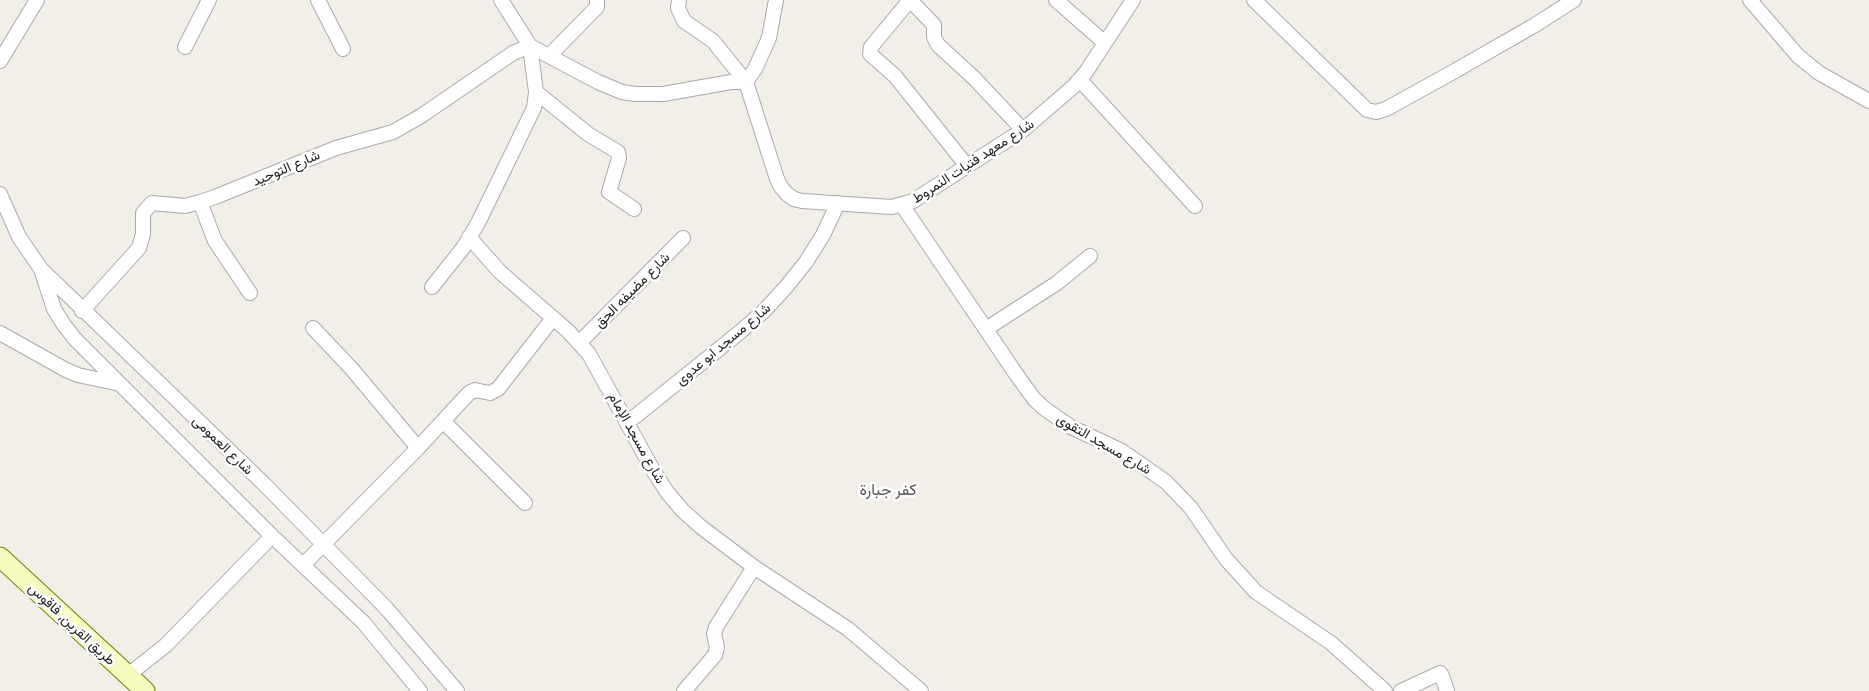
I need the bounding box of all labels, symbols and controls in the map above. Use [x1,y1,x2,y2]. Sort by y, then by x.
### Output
street label: شارع معهد فتيات النمروط [909,115,1037,207]
street label: شارع التوحيد [250,146,322,190]
street label: شارع مضيفه الحق [591,249,673,331]
street label: شارع مسجد ابو عدوى [672,299,774,389]
street label: شارع مسجد الإمام [605,390,669,486]
street label: شارع مسجد التقوى [1054,410,1154,478]
street label: شارع العمومى [189,412,257,478]
district label: كفر جبارة [859,480,917,500]
street label: طريق القرين, فاقوس [25,579,119,669]

